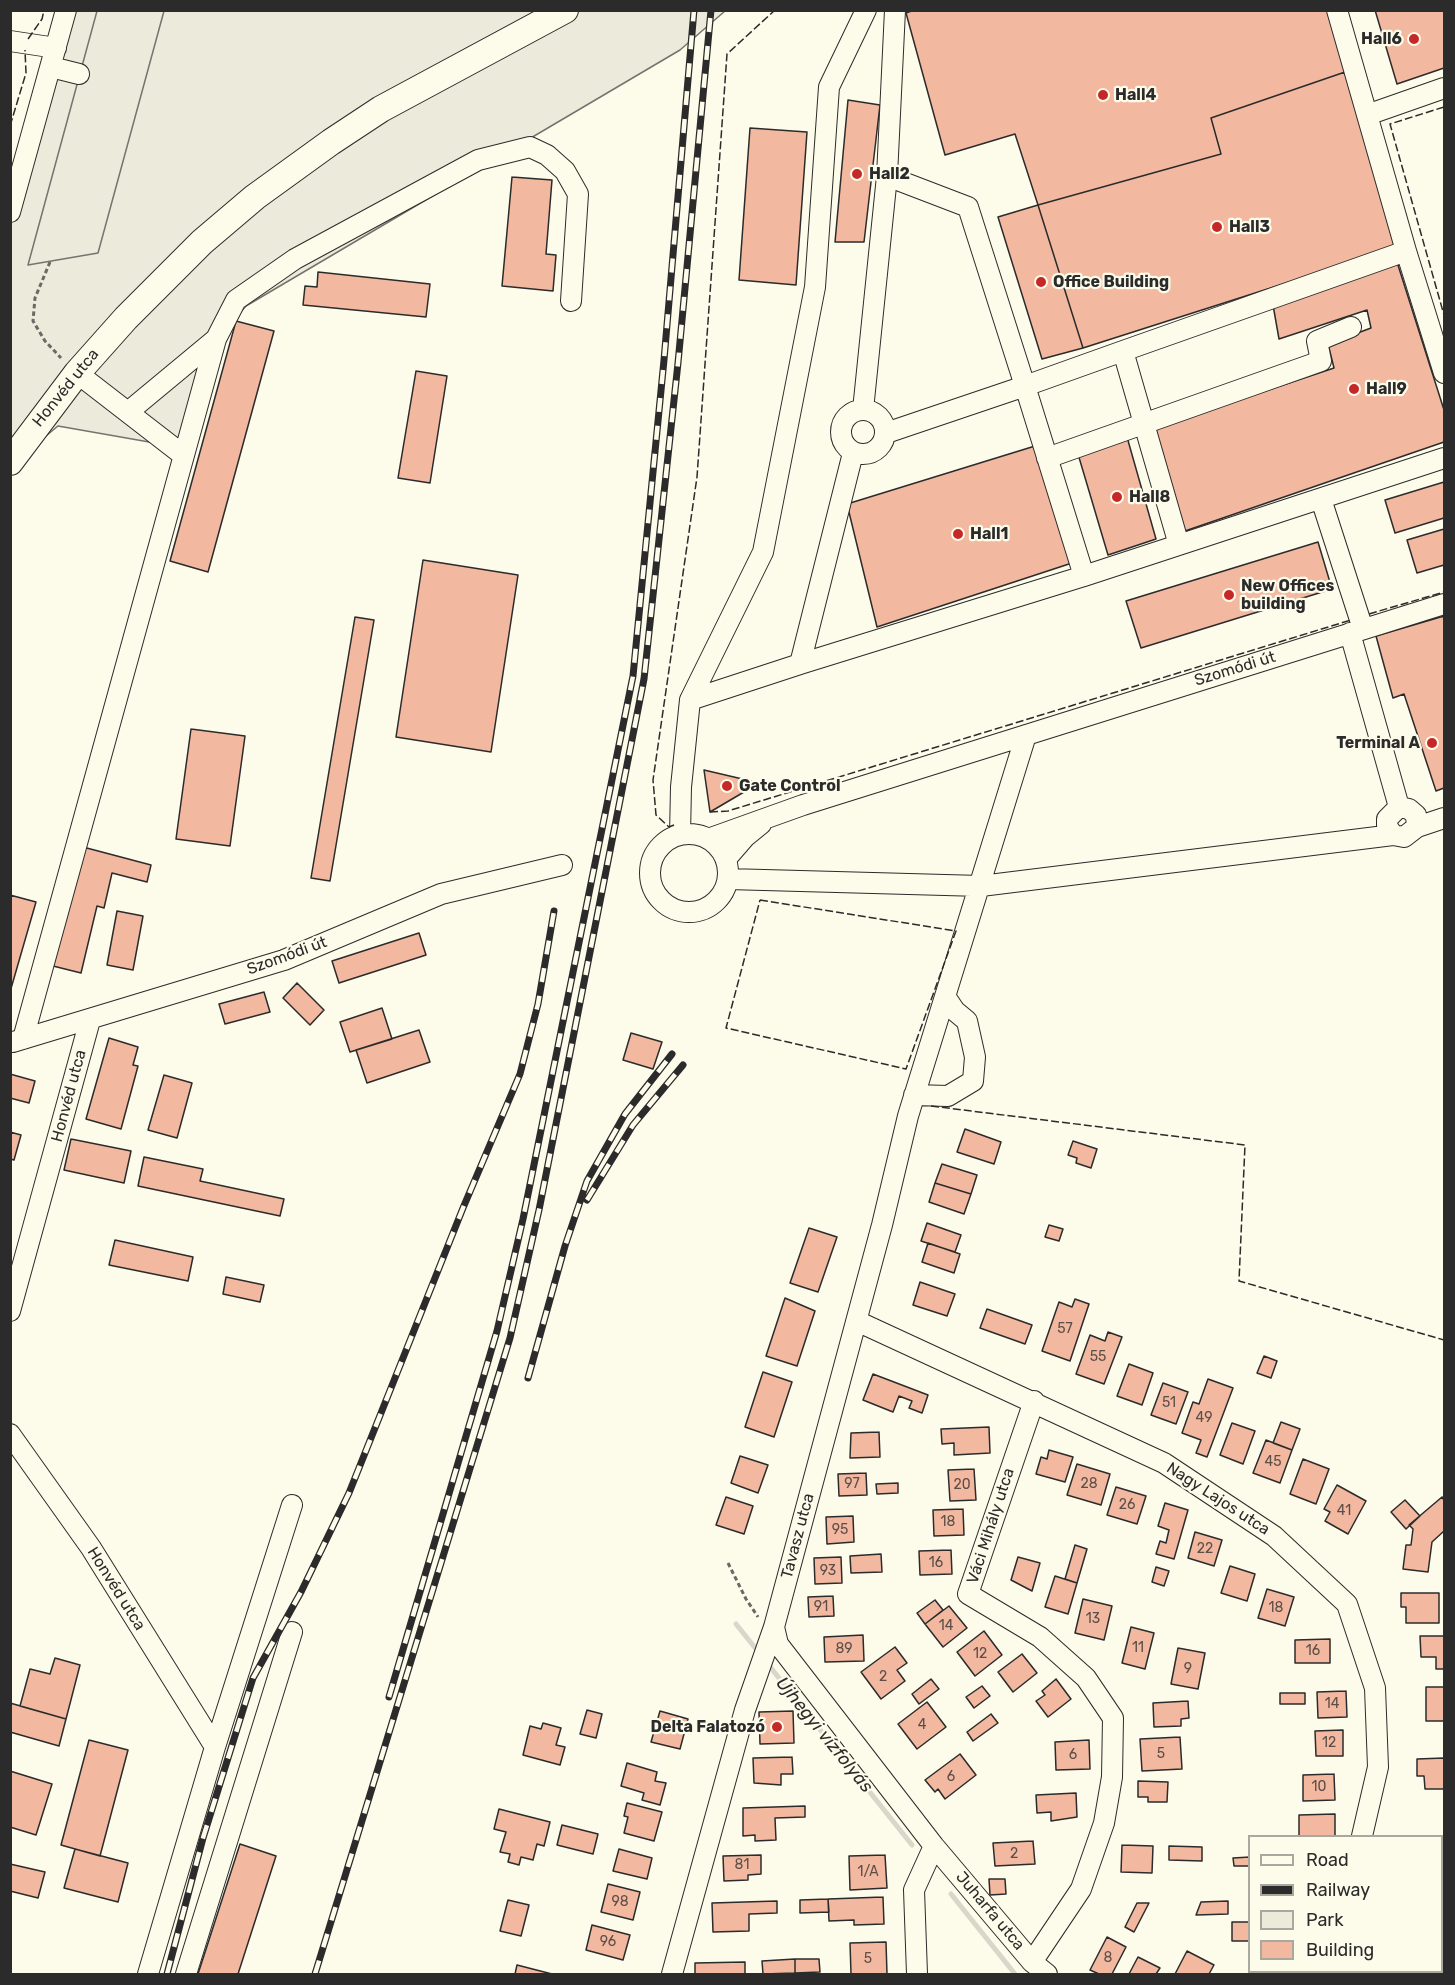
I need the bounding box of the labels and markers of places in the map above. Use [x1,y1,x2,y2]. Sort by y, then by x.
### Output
place label: Hall6 [1361,29,1402,49]
marker: Hall6 [1407,32,1421,46]
place label: Hall4 [1115,85,1156,105]
marker: Hall4 [1096,88,1110,102]
place label: Hall2 [869,164,910,184]
marker: Hall2 [850,167,864,181]
place label: Hall3 [1229,217,1270,237]
marker: Hall3 [1210,220,1224,234]
place label: Office Building [1053,272,1169,292]
marker: Office Building [1034,275,1048,289]
place label: Hall9 [1366,379,1407,399]
marker: Hall9 [1347,382,1361,396]
place label: Hall8 [1129,487,1170,507]
marker: Hall8 [1110,490,1124,504]
place label: Hall1 [970,524,1008,544]
marker: Hall1 [951,527,965,541]
place label: New Offices building [1241,576,1334,614]
marker: New Offices building [1222,588,1236,602]
place label: Terminal A [1336,733,1420,753]
marker: Terminal A [1425,736,1439,750]
place label: Gate Control [739,776,840,796]
marker: Gate Control [720,779,734,793]
place label: Delta Falatozó [650,1717,765,1737]
marker: Delta Falatozó [770,1720,784,1734]

